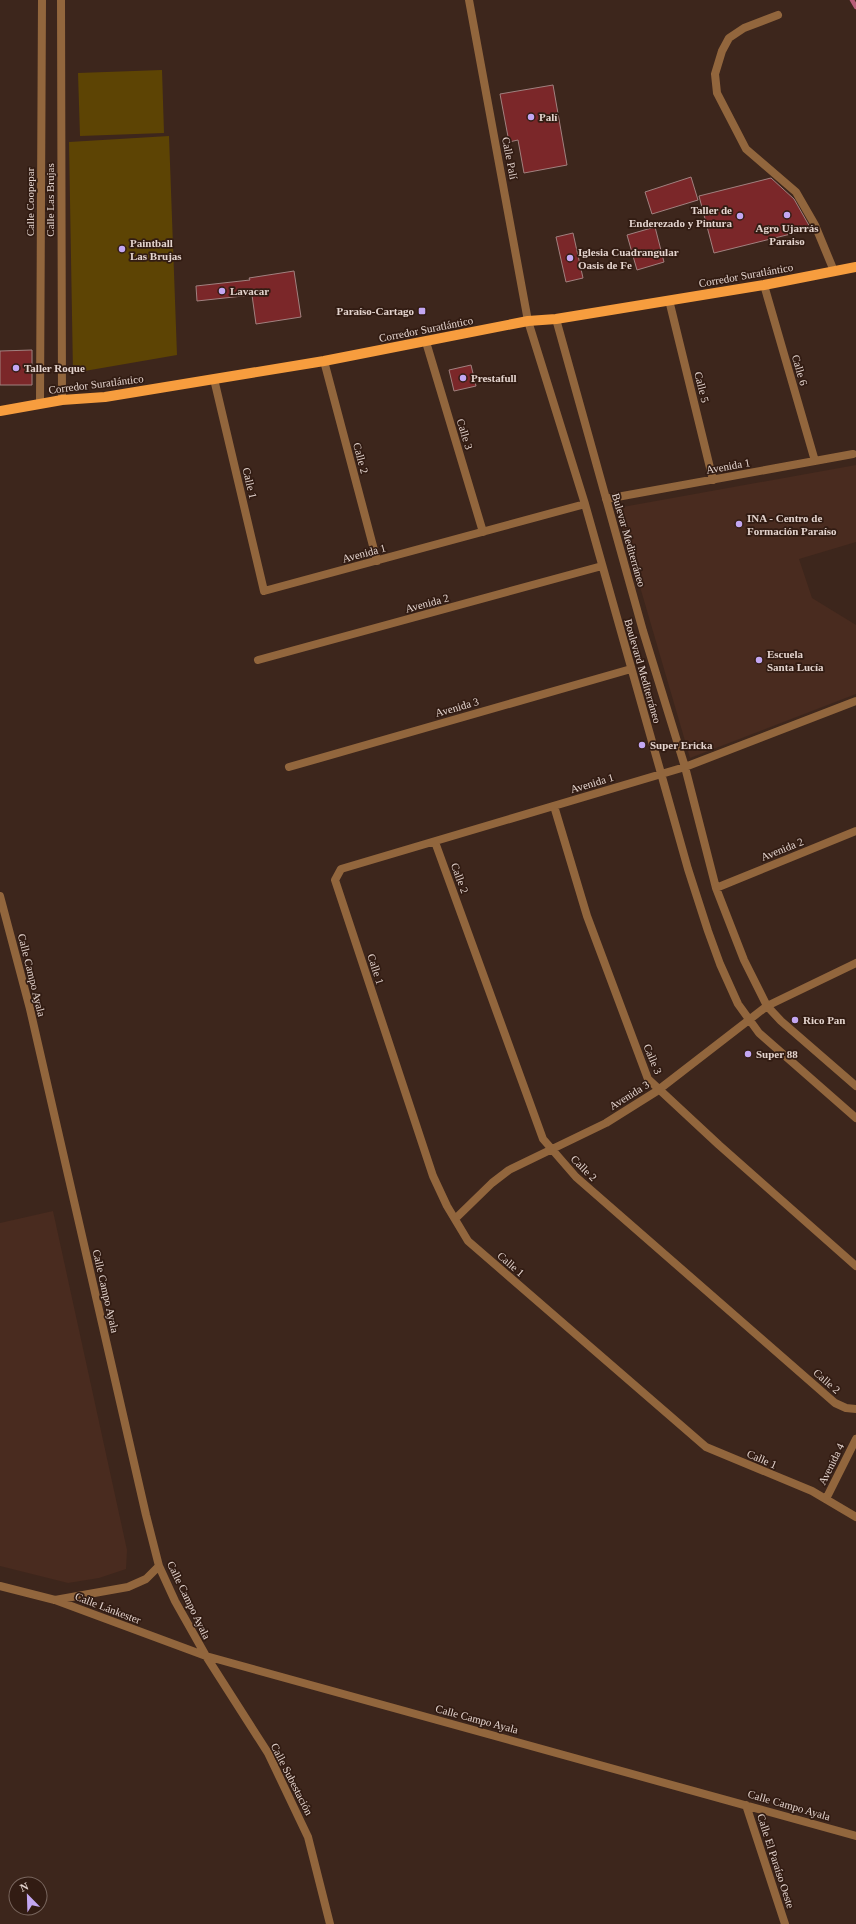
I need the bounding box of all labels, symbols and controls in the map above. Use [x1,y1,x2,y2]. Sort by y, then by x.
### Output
place label: Palí [539,111,558,123]
marker: Palí [526,112,536,122]
street label: Calle Palí [500,136,520,180]
street label: Calle Las Brujas [44,163,56,237]
street label: Calle Coopepar [24,167,36,236]
place label: Taller de Enderezado y Pintura [629,204,732,229]
marker: Agro Ujarrás Paraiso [782,210,792,220]
marker: Taller de Enderezado y Pintura [735,211,745,221]
place label: Agro Ujarrás Paraiso [755,222,819,247]
place label: Paintball Las Brujas [130,237,182,262]
marker: Paintball Las Brujas [117,244,127,254]
place label: Iglesia Cuadrangular Oasis de Fe [578,246,679,271]
marker: Iglesia Cuadrangular Oasis de Fe [565,253,575,263]
street label: Corredor Suratlántico [698,261,795,289]
place label: Lavacar [230,285,269,297]
marker: Lavacar [217,286,227,296]
place label: Paraíso-Cartago [336,305,414,317]
marker: Paraíso-Cartago [417,306,427,316]
street label: Corredor Suratlántico [378,314,475,344]
street label: Calle 6 [790,353,810,387]
place label: Taller Roque [24,362,85,374]
marker: Taller Roque [11,363,21,373]
street label: Calle 5 [692,370,712,404]
street label: Corredor Suratlántico [48,372,145,396]
place label: Prestafull [471,372,517,384]
marker: Prestafull [458,373,468,383]
street label: Calle 3 [455,417,475,451]
street label: Calle 2 [351,441,371,475]
street label: Avenida 1 [705,456,751,476]
street label: Calle 1 [241,466,259,500]
street label: Bulevar Mediterráneo [610,492,648,589]
place label: INA - Centro de Formación Paraíso [747,512,837,537]
marker: INA - Centro de Formación Paraíso [734,519,744,529]
street label: Avenida 1 [341,541,387,565]
street label: Avenida 2 [404,591,450,615]
street label: Boulevard Mediterráneo [622,618,664,725]
place label: Escuela Santa Lucía [767,648,824,673]
marker: Escuela Santa Lucía [754,655,764,665]
street label: Avenida 3 [434,695,481,719]
place label: Super Ericka [650,739,713,751]
marker: Super Ericka [637,740,647,750]
street label: Avenida 1 [569,771,615,795]
street label: Avenida 2 [759,835,805,863]
street label: Calle 2 [449,861,471,895]
street label: Calle Campo Ayala [16,932,48,1018]
street label: Calle 1 [365,952,387,986]
place label: Rico Pan [803,1014,845,1026]
marker: Rico Pan [790,1015,800,1025]
street label: Calle 3 [641,1042,665,1076]
place label: Super 88 [756,1048,798,1060]
marker: Super 88 [743,1049,753,1059]
street label: Avenida 3 [607,1078,652,1112]
street label: Calle 2 [569,1153,599,1183]
street label: Calle Campo Ayala [91,1248,121,1334]
street label: Calle 1 [495,1249,527,1279]
street label: Calle 2 [811,1366,843,1396]
street label: Avenida 4 [816,1441,846,1487]
street label: Calle 1 [745,1447,779,1471]
street label: Calle Campo Ayala [165,1559,213,1641]
street label: Calle Lánkester [73,1590,143,1626]
street label: Calle Campo Ayala [434,1702,520,1736]
street label: Calle Subestación [269,1741,316,1817]
street label: Calle Campo Ayala [746,1787,832,1823]
street label: Calle El Paraíso Oeste [755,1812,797,1910]
north arrow [8,1876,48,1916]
text: N [18,1880,30,1894]

